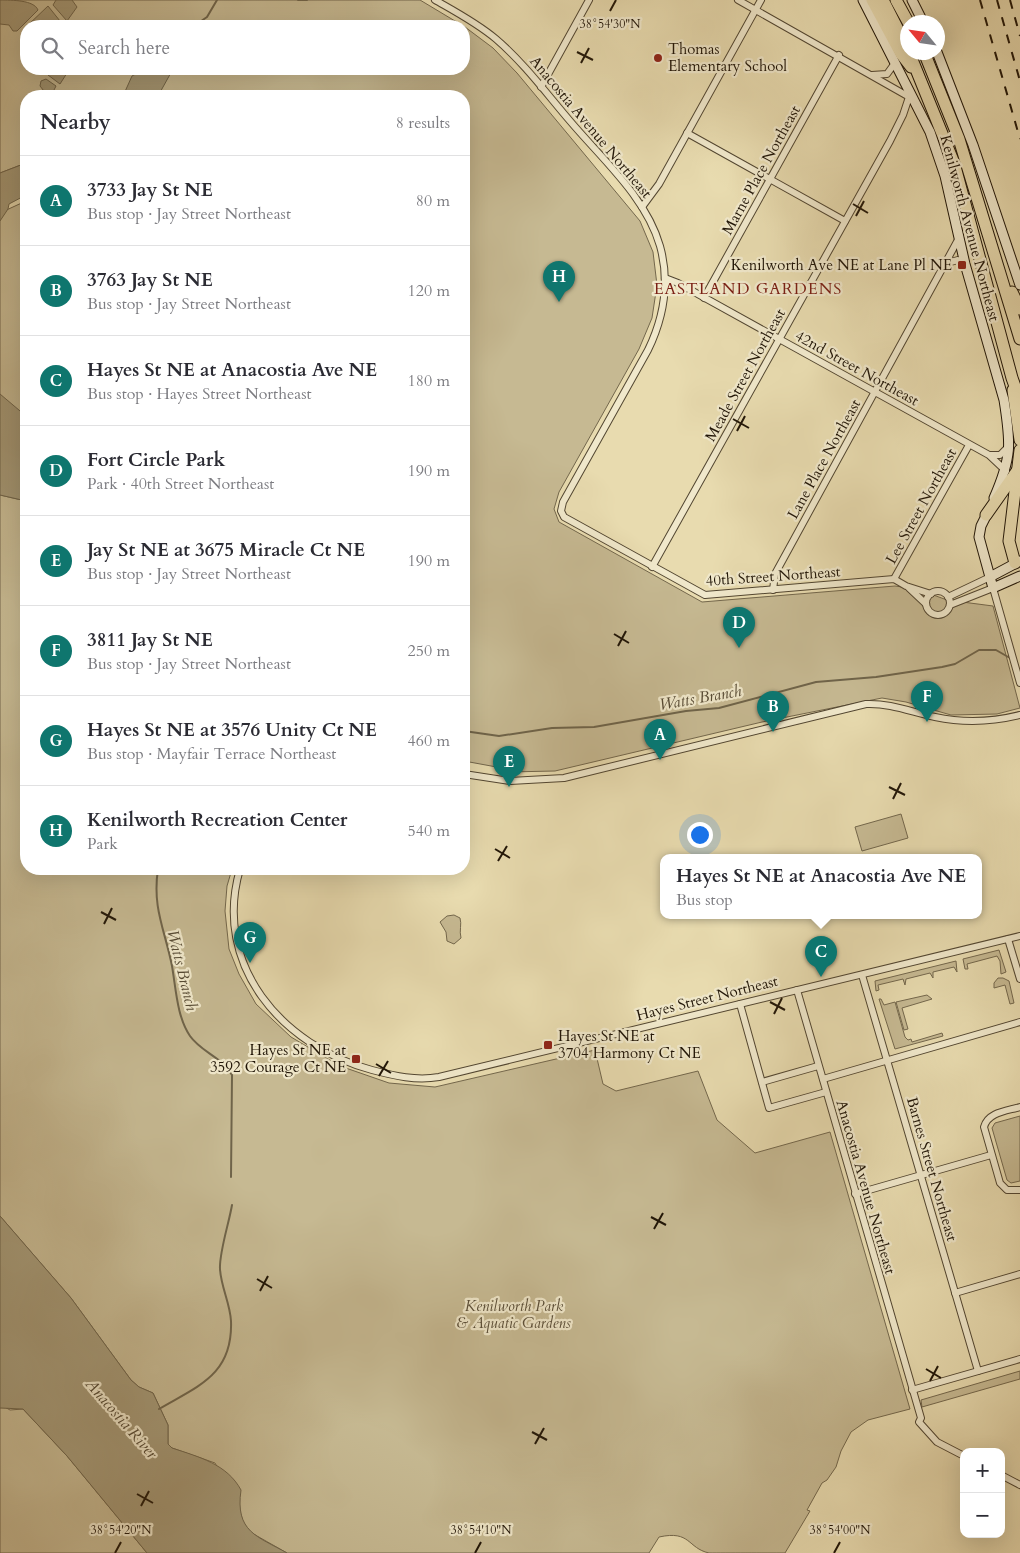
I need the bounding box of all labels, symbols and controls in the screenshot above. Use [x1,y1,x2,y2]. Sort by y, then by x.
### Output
north arrow [900,15,945,60]
text: 38°54'30"N [580,16,641,32]
search box [20,20,470,75]
icon: search [38,34,66,62]
text: Search here [78,35,170,61]
place label: Thomas Elementary School [668,39,787,76]
street label: Anacostia Avenue Northeast [525,52,657,203]
marker: Thomas Elementary School [652,52,664,64]
street label: Marne Place Northeast [717,102,805,238]
text: Nearby [40,108,111,137]
text: 8 results [396,112,450,134]
street label: Kenilworth Avenue Northeast [935,133,1005,324]
text: 3733 Jay St NE [87,177,213,203]
text: A [50,190,62,212]
text: 80 m [416,190,450,212]
text: Bus stop · Jay Street Northeast [87,203,291,225]
place label: Kenilworth Ave NE at Lane Pl NE [731,255,952,275]
marker: Kenilworth Ave NE at Lane Pl NE [956,259,968,271]
pin: H [543,261,575,302]
text: 3763 Jay St NE [87,267,213,293]
district label: EASTLAND GARDENS [654,278,842,300]
text: B [50,280,62,302]
text: 120 m [408,280,450,302]
text: Bus stop · Jay Street Northeast [87,293,291,315]
street label: Meade Street Northeast [700,305,790,445]
street label: 42nd Street Northeast [792,326,923,410]
text: Hayes St NE at Anacostia Ave NE [87,357,377,383]
text: C [50,370,62,392]
text: 180 m [408,370,450,392]
text: Bus stop · Hayes Street Northeast [87,383,312,405]
street label: Lane Place Northeast [783,395,865,523]
street label: Lee Street Northeast [881,444,961,567]
text: Fort Circle Park [87,447,225,473]
text: D [49,460,63,482]
text: 190 m [408,460,450,482]
text: Park · 40th Street Northeast [87,473,274,495]
text: Jay St NE at 3675 Miracle Ct NE [87,537,365,563]
text: E [51,550,61,572]
text: 190 m [408,550,450,572]
street label: 40th Street Northeast [705,561,841,591]
text: Bus stop · Jay Street Northeast [87,563,291,585]
pin: D [723,607,755,648]
text: 3811 Jay St NE [87,627,213,653]
text: F [51,640,61,662]
text: 250 m [408,640,450,662]
text: Bus stop · Jay Street Northeast [87,653,291,675]
water label: Watts Branch [657,680,743,716]
pin: F [911,681,943,722]
pin: B [757,691,789,732]
text: Hayes St NE at 3576 Unity Ct NE [87,717,377,743]
pin: A [644,719,676,760]
text: G [49,730,63,752]
text: 460 m [408,730,450,752]
text: Bus stop · Mayfair Terrace Northeast [87,743,336,765]
pin: E [493,746,525,787]
text: Kenilworth Recreation Center [87,807,347,833]
text: H [49,820,63,842]
text: 540 m [408,820,450,842]
your location [687,822,713,848]
text: Park [87,833,118,855]
popup [660,854,982,919]
text: Hayes St NE at Anacostia Ave NE [676,863,966,889]
text: Bus stop [676,889,733,911]
pin: G [234,922,266,963]
water label: Watts Branch [161,927,203,1014]
pin: C [805,936,837,977]
street label: Hayes Street Northeast [634,971,780,1025]
place label: Hayes St NE at 3704 Harmony Ct NE [558,1026,701,1063]
marker: Hayes St NE at 3704 Harmony Ct NE [542,1039,554,1051]
place label: Hayes St NE at 3592 Courage Ct NE [210,1040,346,1077]
marker: Hayes St NE at 3592 Courage Ct NE [350,1053,362,1065]
street label: Barnes Street Northeast [902,1095,962,1244]
street label: Anacostia Avenue Northeast [832,1098,901,1277]
park label: Kenilworth Park & Aquatic Gardens [457,1296,571,1333]
water label: Anacostia River [80,1373,163,1464]
map controls [960,1448,1005,1538]
button: + [960,1448,1005,1493]
button: − [960,1493,1005,1538]
text: 38°54'20"N [91,1522,152,1538]
text: 38°54'10"N [451,1522,512,1538]
text: 38°54'00"N [810,1522,871,1538]

